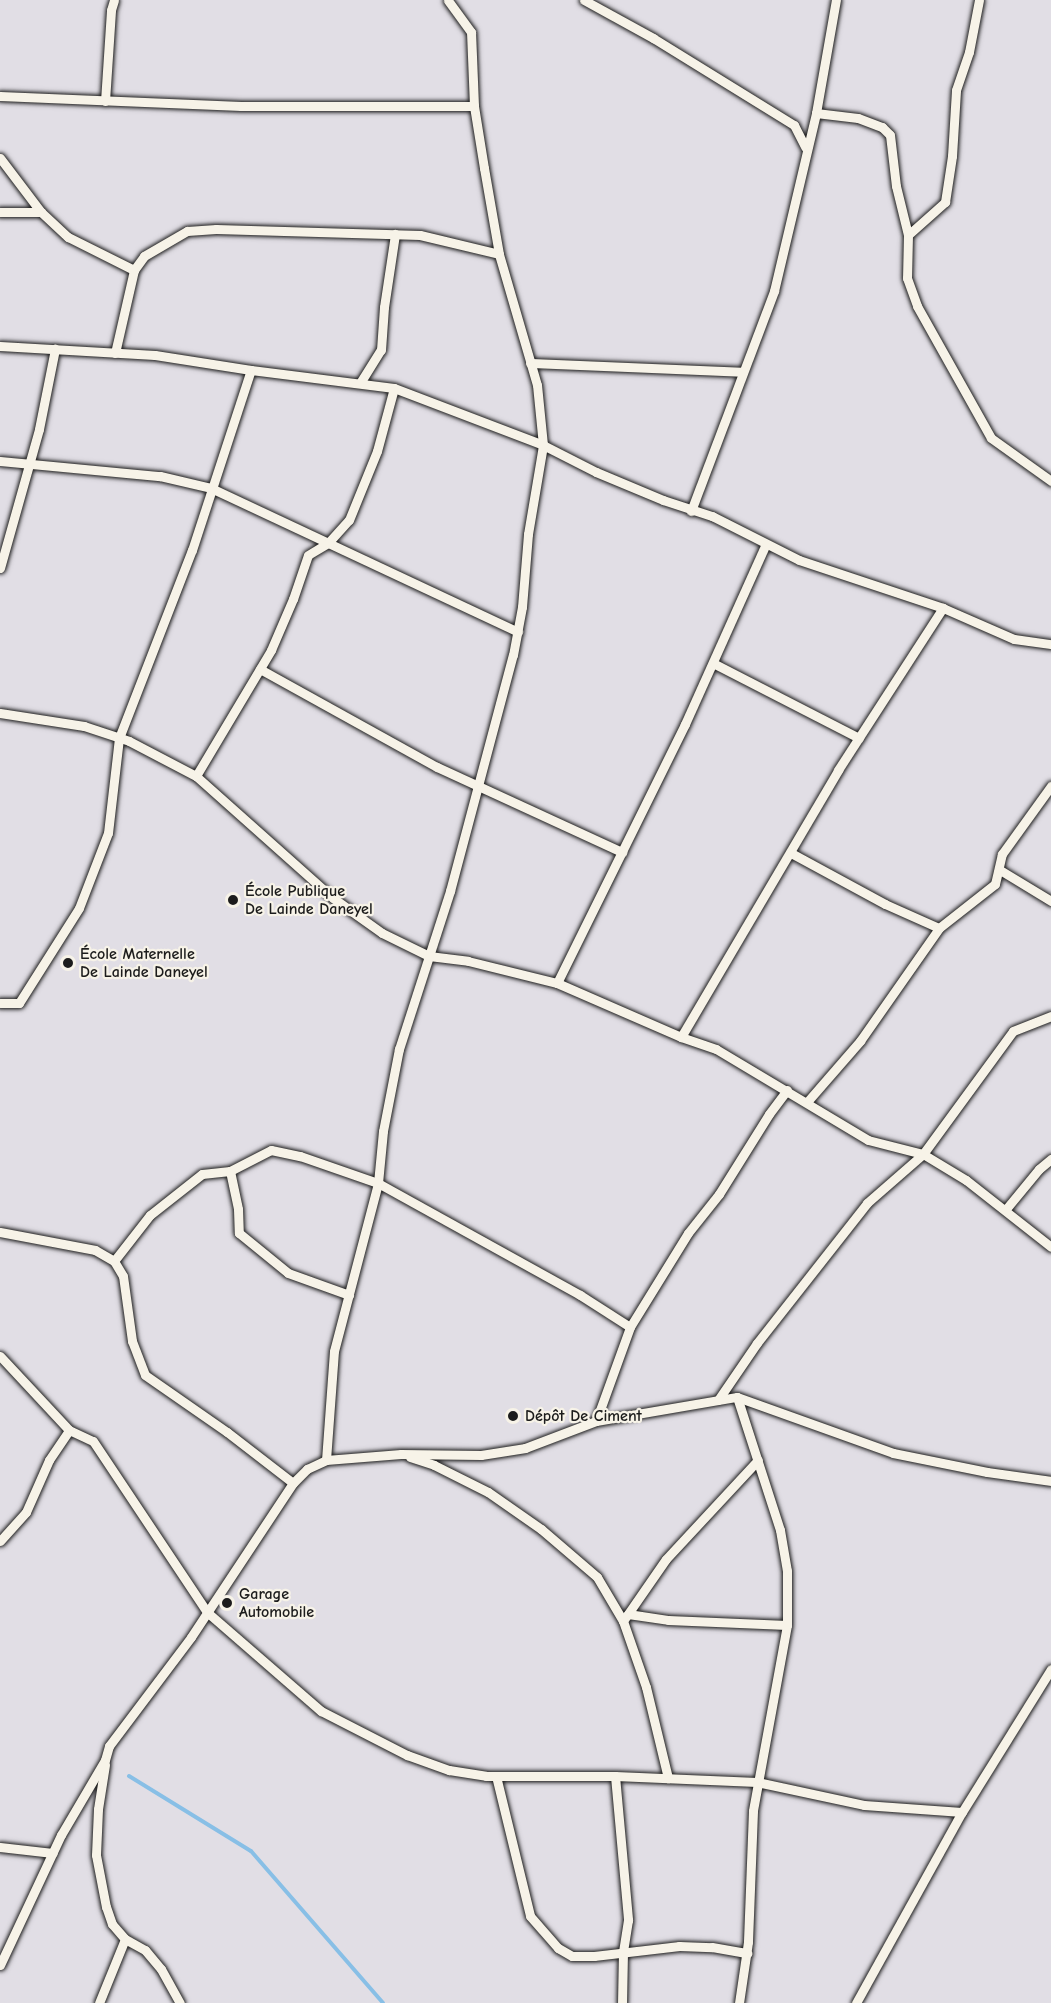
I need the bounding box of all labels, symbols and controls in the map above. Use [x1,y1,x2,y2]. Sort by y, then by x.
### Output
place label: École Publique De Lainde Daneyel [245,881,373,919]
marker: École Publique De Lainde Daneyel [226,893,240,907]
place label: École Maternelle De Lainde Daneyel [80,944,208,982]
marker: École Maternelle De Lainde Daneyel [61,956,75,970]
place label: Dépôt De Ciment [525,1406,642,1426]
marker: Dépôt De Ciment [506,1409,520,1423]
place label: Garage Automobile [239,1584,314,1622]
marker: Garage Automobile [220,1596,234,1610]

